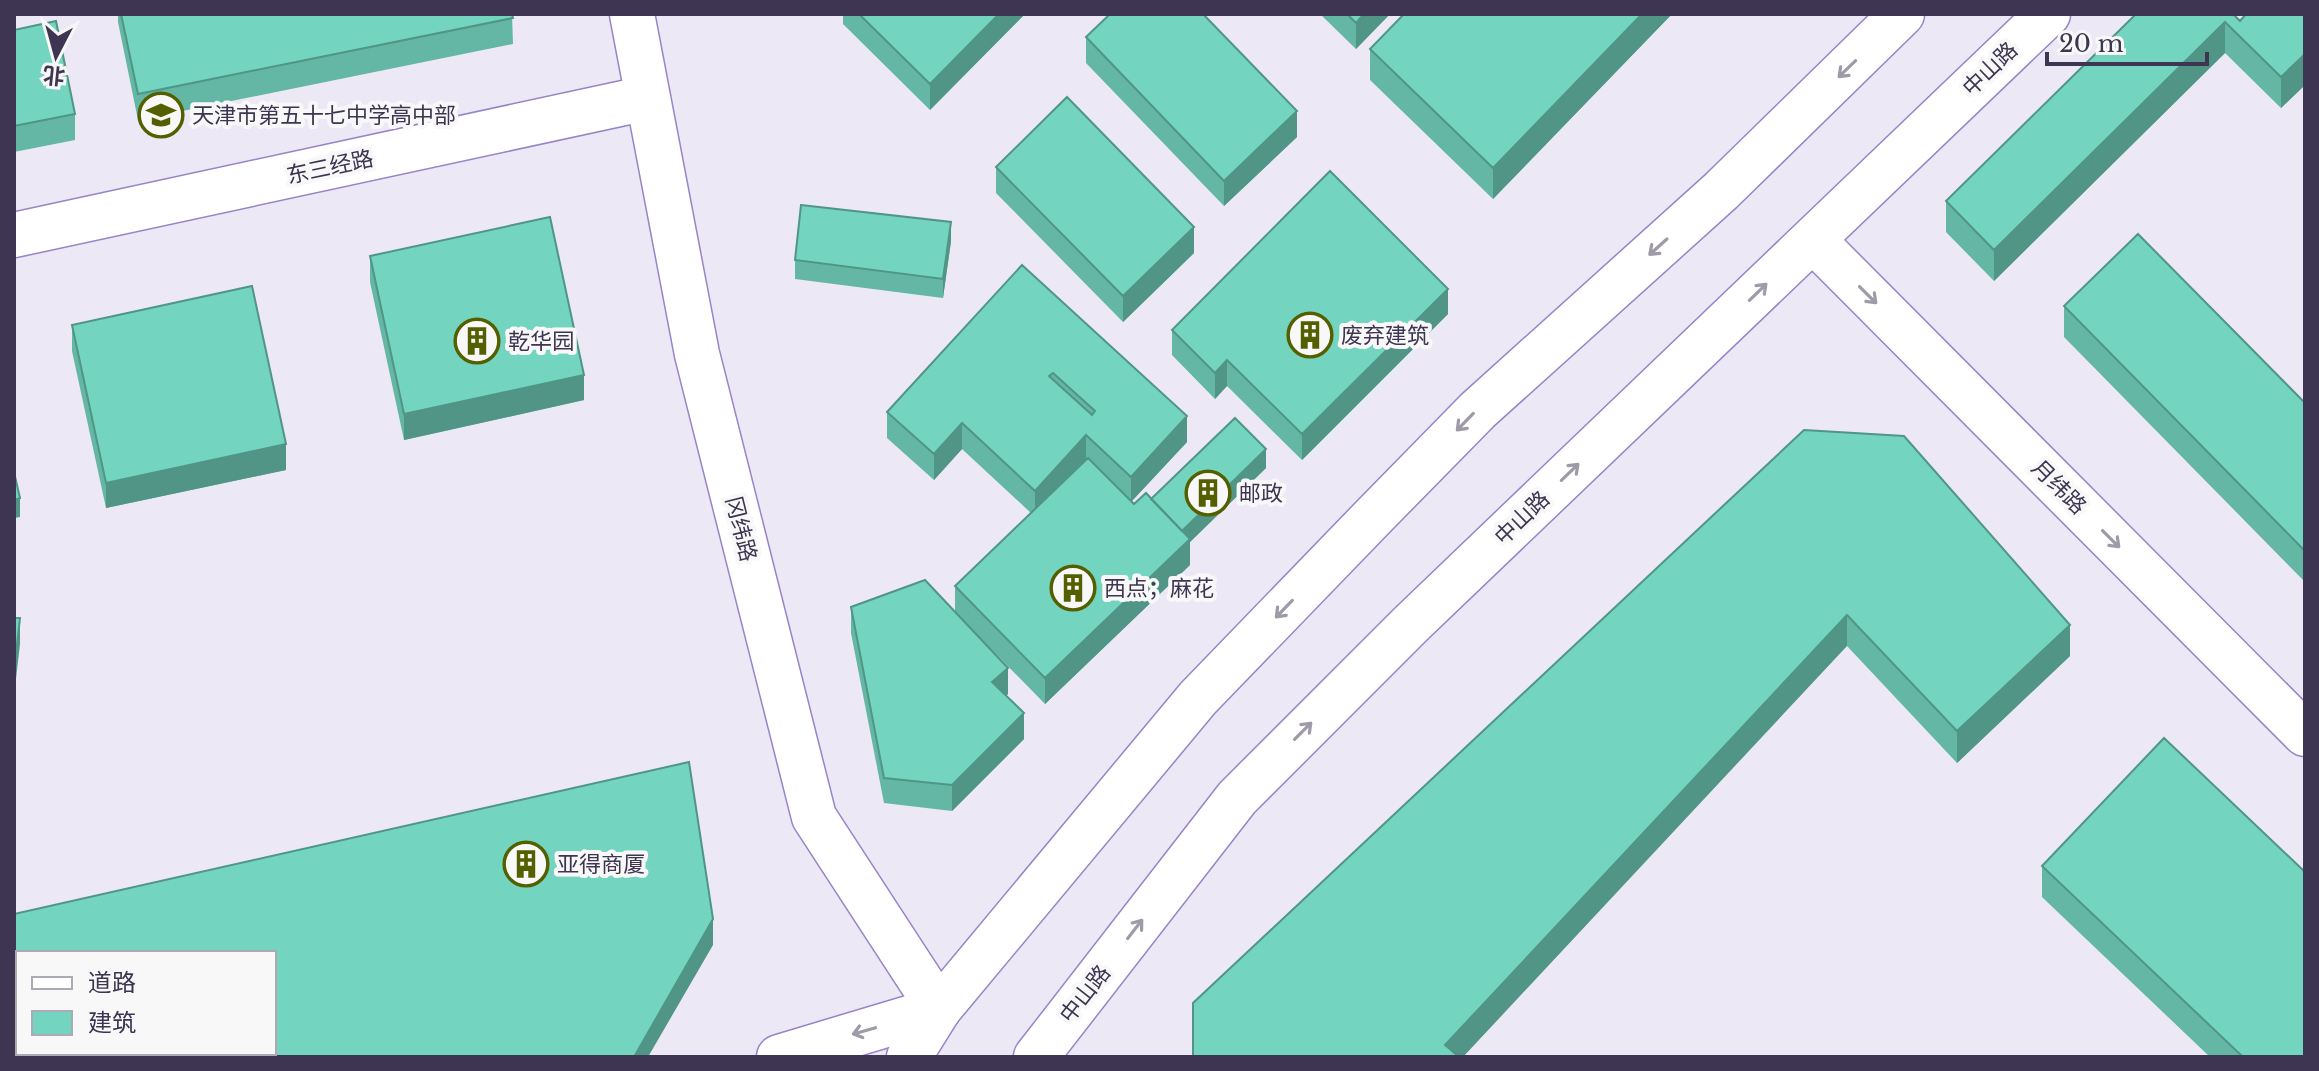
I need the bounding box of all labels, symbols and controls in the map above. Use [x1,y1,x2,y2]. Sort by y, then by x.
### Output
north arrow [16,16,96,96]
scale bar [2047,16,2207,66]
text: 20 m [2059,29,2124,58]
street label: 中山路 [1957,36,2023,102]
one-way arrow [1837,59,1857,78]
text: 北 [42,61,66,90]
school or university icon: 天津市第五十七中学高中部 [137,91,185,139]
place label: 天津市第五十七中学高中部 [192,102,456,129]
street label: 东三经路 [284,145,376,189]
one-way arrow [1648,238,1668,256]
one-way arrow [1748,283,1768,302]
one-way arrow [1858,285,1877,304]
building icon: 废弃建筑 [1286,311,1334,359]
building icon: 乾华园 [453,317,501,365]
place label: 废弃建筑 [1341,322,1429,349]
place label: 乾华园 [508,328,574,355]
one-way arrow [1456,412,1475,432]
street label: 月纬路 [2026,454,2092,520]
one-way arrow [1560,463,1579,482]
building icon: 邮政 [1184,469,1232,517]
place label: 邮政 [1239,480,1283,507]
street label: 中山路 [1489,485,1555,551]
street label: 冈纬路 [720,494,762,564]
one-way arrow [2101,529,2120,548]
building icon: 西点；麻花 [1049,564,1097,612]
place label: 西点；麻花 [1104,575,1214,602]
one-way arrow [1275,599,1294,619]
one-way arrow [1294,721,1313,741]
building icon: 亚得商厦 [502,840,550,888]
place label: 亚得商厦 [557,851,645,878]
one-way arrow [1127,919,1144,940]
legend [16,951,276,1055]
street label: 中山路 [1054,960,1116,1028]
text: 道路 [88,968,136,997]
text: 建筑 [88,1008,136,1037]
one-way arrow [852,1024,878,1039]

